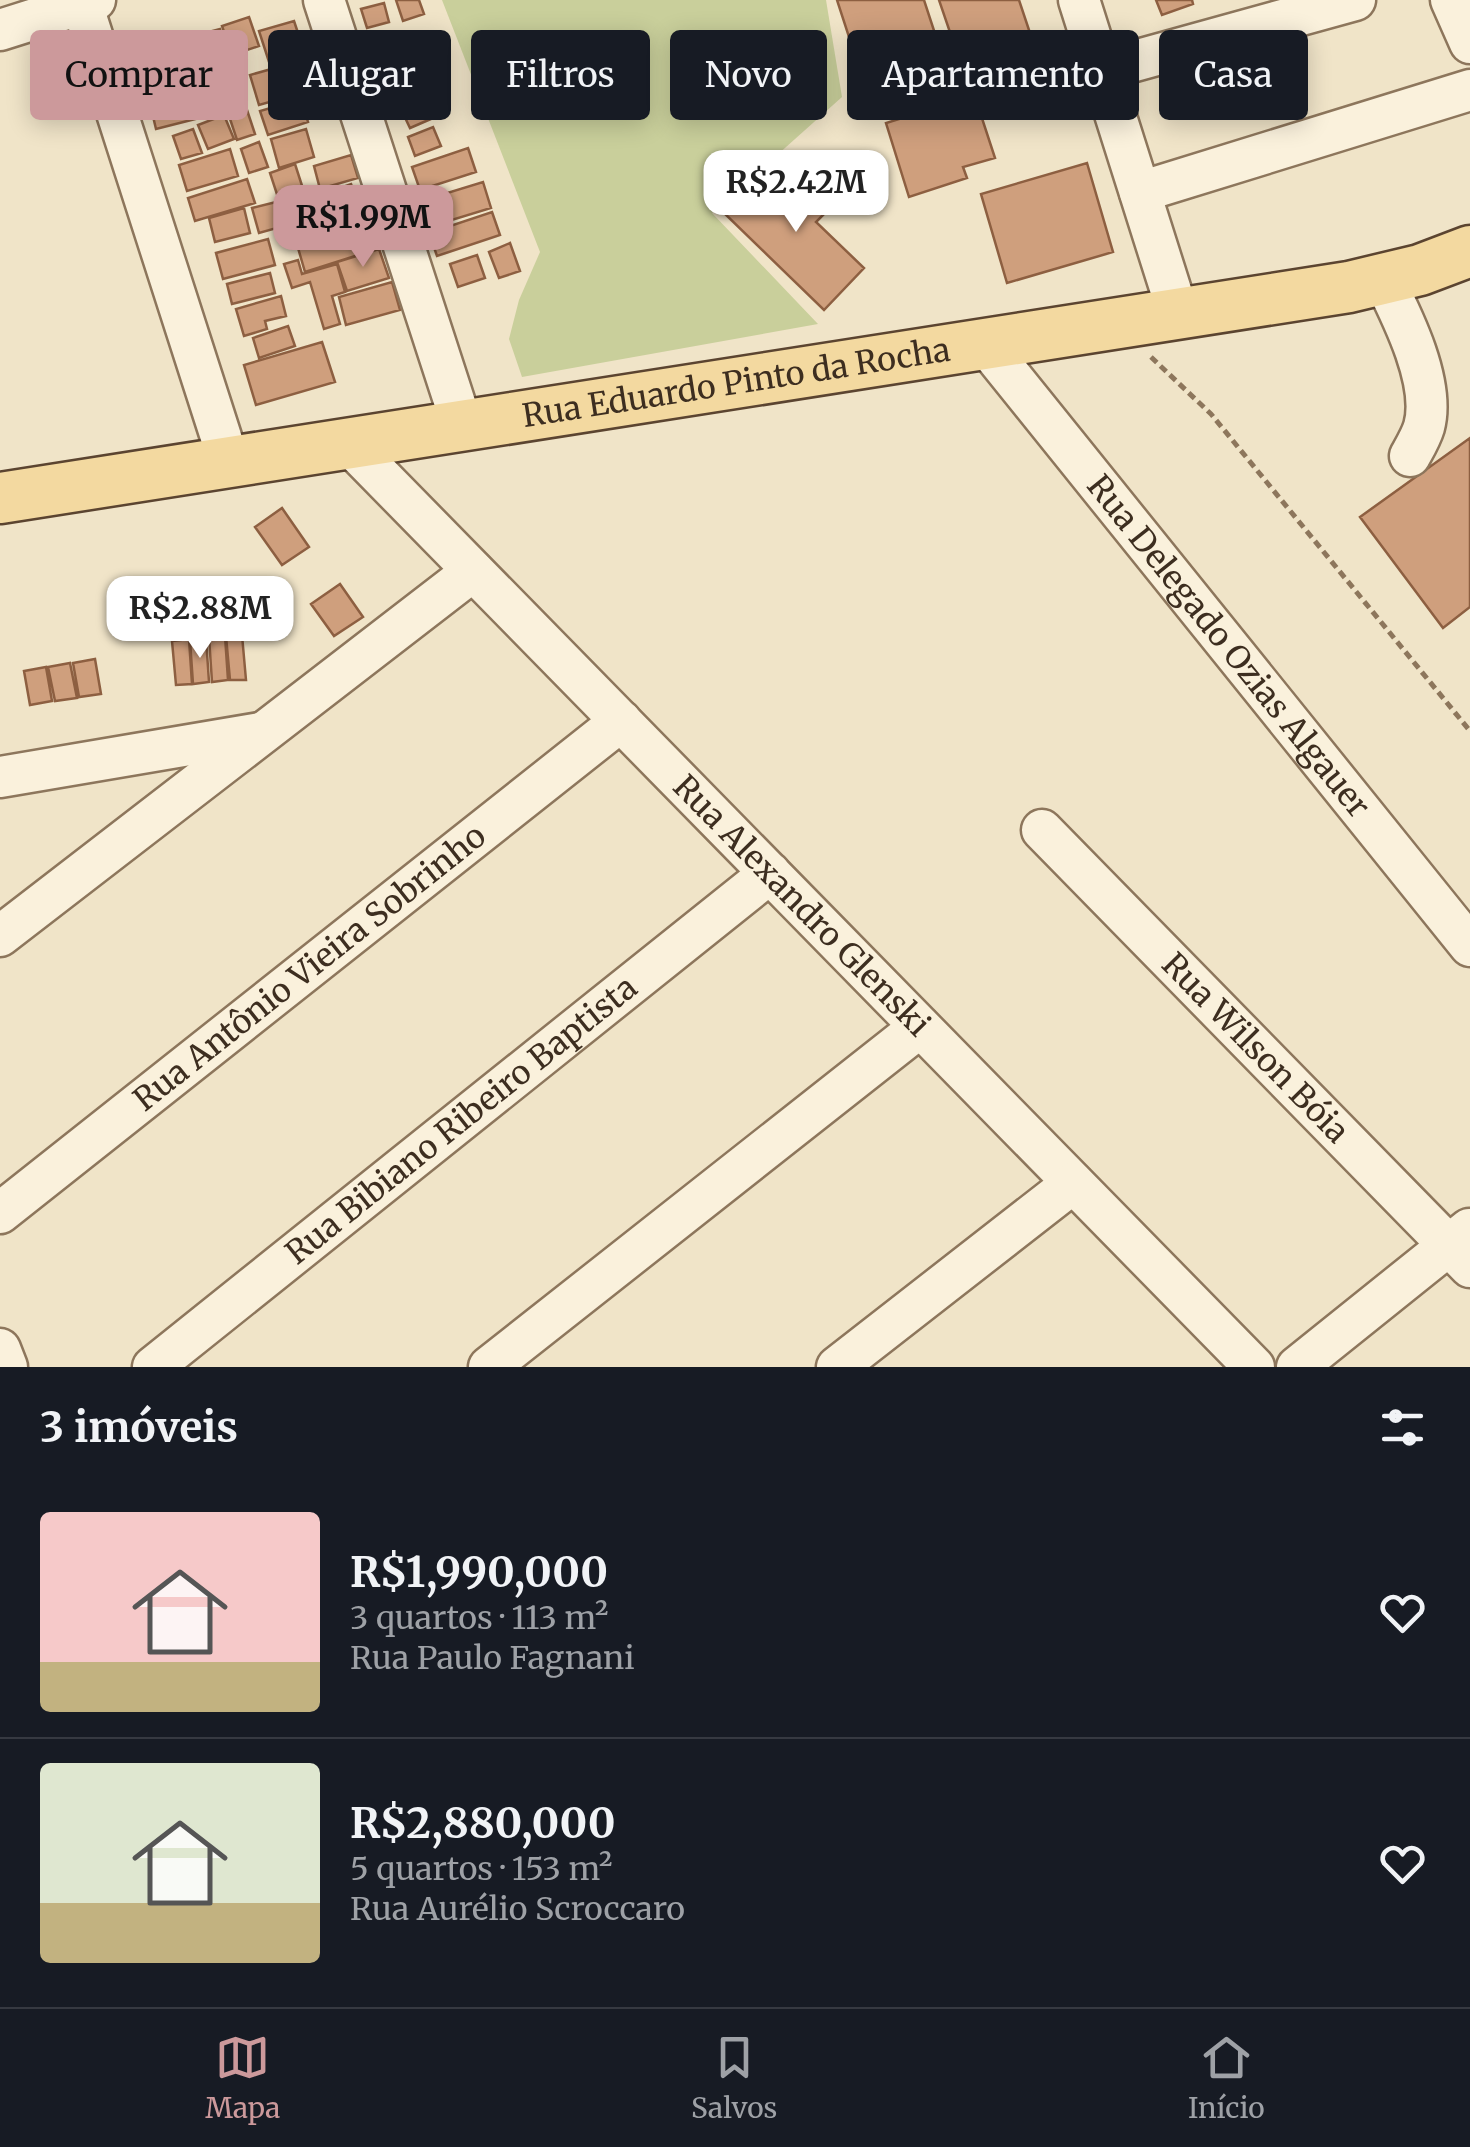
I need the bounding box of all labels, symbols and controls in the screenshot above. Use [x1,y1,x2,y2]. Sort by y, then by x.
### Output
chip: Comprar [30,30,248,120]
chip: Alugar [268,30,451,120]
chip: Filtros [471,30,650,120]
chip: Novo [670,30,827,120]
chip: Apartamento [847,30,1139,120]
chip: Casa [1159,30,1308,120]
pin: R$2.42M [704,150,888,235]
text: R$2.42M [726,162,866,202]
pin: R$1.99M [271,185,455,270]
text: R$1.99M [295,197,431,237]
street label: Rua Eduardo Pinto da Rocha [519,330,953,436]
street label: Rua Delegado Ozias Algauer [1079,467,1378,825]
pin: R$2.88M [108,576,292,661]
text: R$2.88M [129,588,271,628]
street label: Rua Alexandro Glenski [665,767,938,1045]
street label: Rua Antônio Vieira Sobrinho [125,816,494,1119]
street label: Rua Wilson Bóia [1154,945,1357,1151]
street label: Rua Bibiano Ribeiro Baptista [278,967,645,1273]
icon: filters [1375,1400,1430,1455]
text: 3 imóveis [40,1401,238,1453]
text: R$1,990,000 [350,1546,608,1598]
icon: home [120,1552,240,1672]
icon: heart [1375,1585,1430,1640]
text: 3 quartos · 113 m² [350,1598,608,1638]
text: Rua Paulo Fagnani [350,1638,635,1678]
text: R$2,880,000 [350,1797,615,1849]
icon: home [120,1803,240,1923]
icon: heart [1375,1836,1430,1891]
text: 5 quartos · 153 m² [350,1849,612,1889]
text: Rua Aurélio Scroccaro [350,1889,685,1929]
tab: Mapa [205,2030,280,2126]
tab: Salvos [691,2030,777,2126]
tab: Início [1188,2030,1265,2126]

